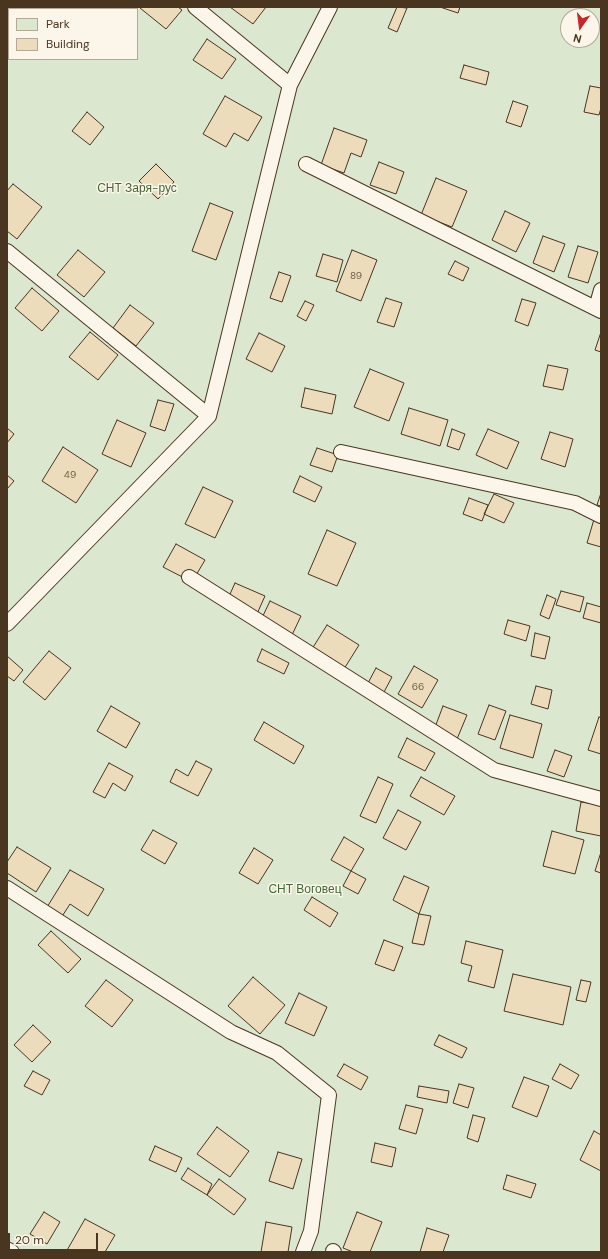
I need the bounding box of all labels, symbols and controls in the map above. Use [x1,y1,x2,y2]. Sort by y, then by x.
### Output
legend [8,8,138,60]
north arrow [560,8,600,48]
text: Park [46,16,70,32]
text: N [572,31,583,46]
text: Building [46,36,90,52]
park label: СНТ Заря-рус [97,182,177,196]
house number: 89 [350,270,362,282]
house number: 49 [64,469,76,481]
house number: 66 [412,681,424,693]
park label: СНТ Воговец [268,883,342,897]
scale bar [10,1225,100,1251]
text: 20 m [15,1232,44,1248]

